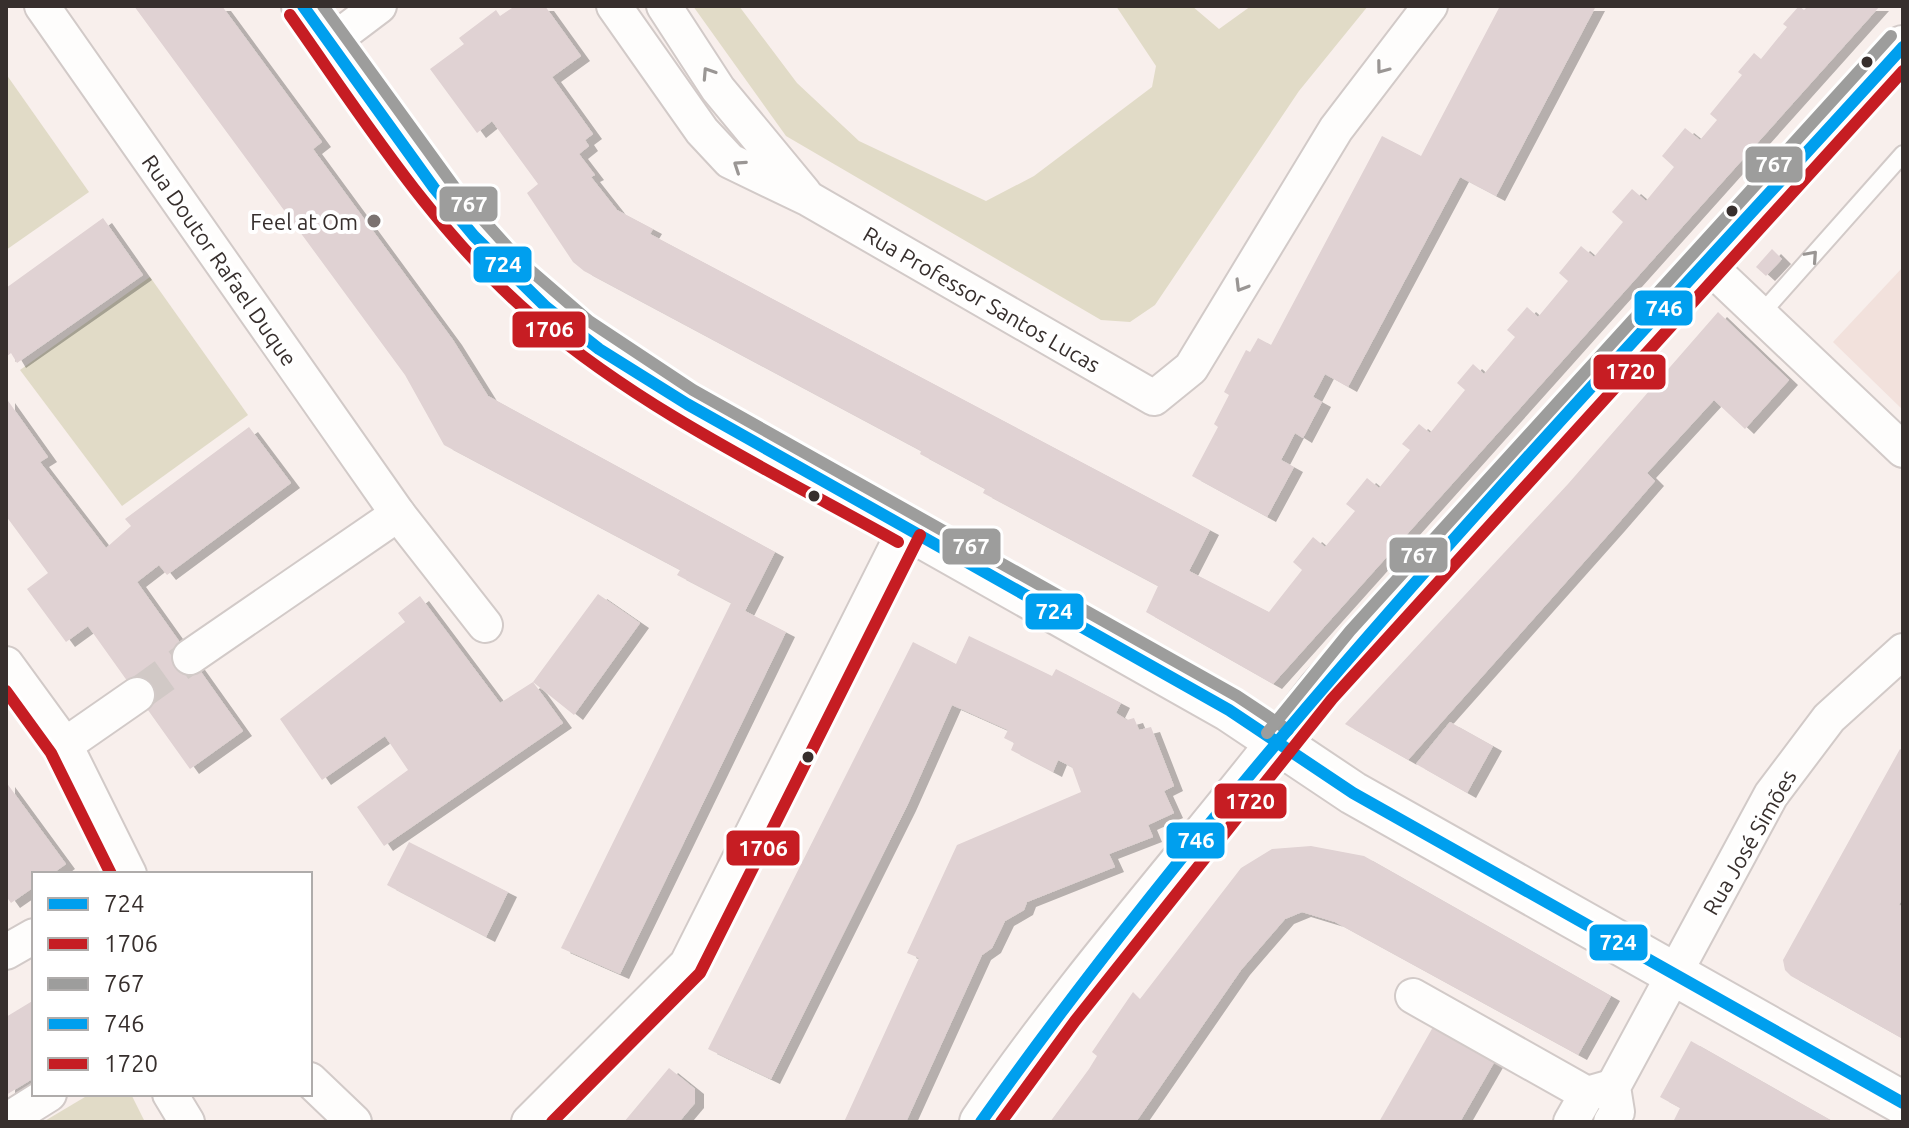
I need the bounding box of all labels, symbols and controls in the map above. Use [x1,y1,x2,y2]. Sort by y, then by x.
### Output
unlabelled marker [1859,54,1875,70]
one-way arrow [1378,59,1392,74]
one-way arrow [702,67,717,82]
line badge: 767 [1744,145,1804,184]
street label: Rua Doutor Rafael Duque [138,150,302,370]
text: 767 [1755,151,1793,176]
one-way arrow [733,160,747,175]
line badge: 767 [438,185,499,223]
text: 767 [450,191,488,216]
unlabelled marker [1724,203,1740,219]
place label: Feel at Om [250,209,358,234]
marker: Feel at Om [365,212,383,230]
street label: Rua Professor Santos Lucas [859,221,1105,377]
line badge: 724 [472,245,533,284]
text: 724 [484,251,522,276]
one-way arrow [1802,251,1817,266]
one-way arrow [1235,277,1251,292]
line badge: 746 [1633,289,1694,327]
text: 746 [1645,295,1683,320]
line badge: 1706 [511,310,587,349]
text: 1706 [524,316,574,341]
line badge: 1720 [1592,353,1667,391]
text: 1720 [1605,358,1655,383]
unlabelled marker [806,488,822,504]
line badge: 767 [941,527,1002,566]
text: 767 [952,533,990,558]
line badge: 767 [1388,536,1449,574]
text: 767 [1400,542,1438,567]
line badge: 724 [1024,592,1085,631]
text: 724 [1035,598,1073,623]
unlabelled marker [800,749,816,765]
street label: Rua José Simões [1697,765,1801,919]
line badge: 1720 [1213,782,1288,820]
text: 1720 [1225,788,1275,813]
line badge: 746 [1165,821,1226,860]
text: 746 [1177,827,1215,852]
line badge: 1706 [725,829,801,867]
text: 1706 [738,835,788,860]
legend [32,872,312,1096]
text: 724 [104,890,145,917]
line badge: 724 [1588,923,1649,962]
text: 724 [1599,929,1637,954]
text: 1706 [104,930,158,957]
text: 767 [104,970,145,997]
text: 746 [104,1010,145,1037]
text: 1720 [104,1050,158,1077]

